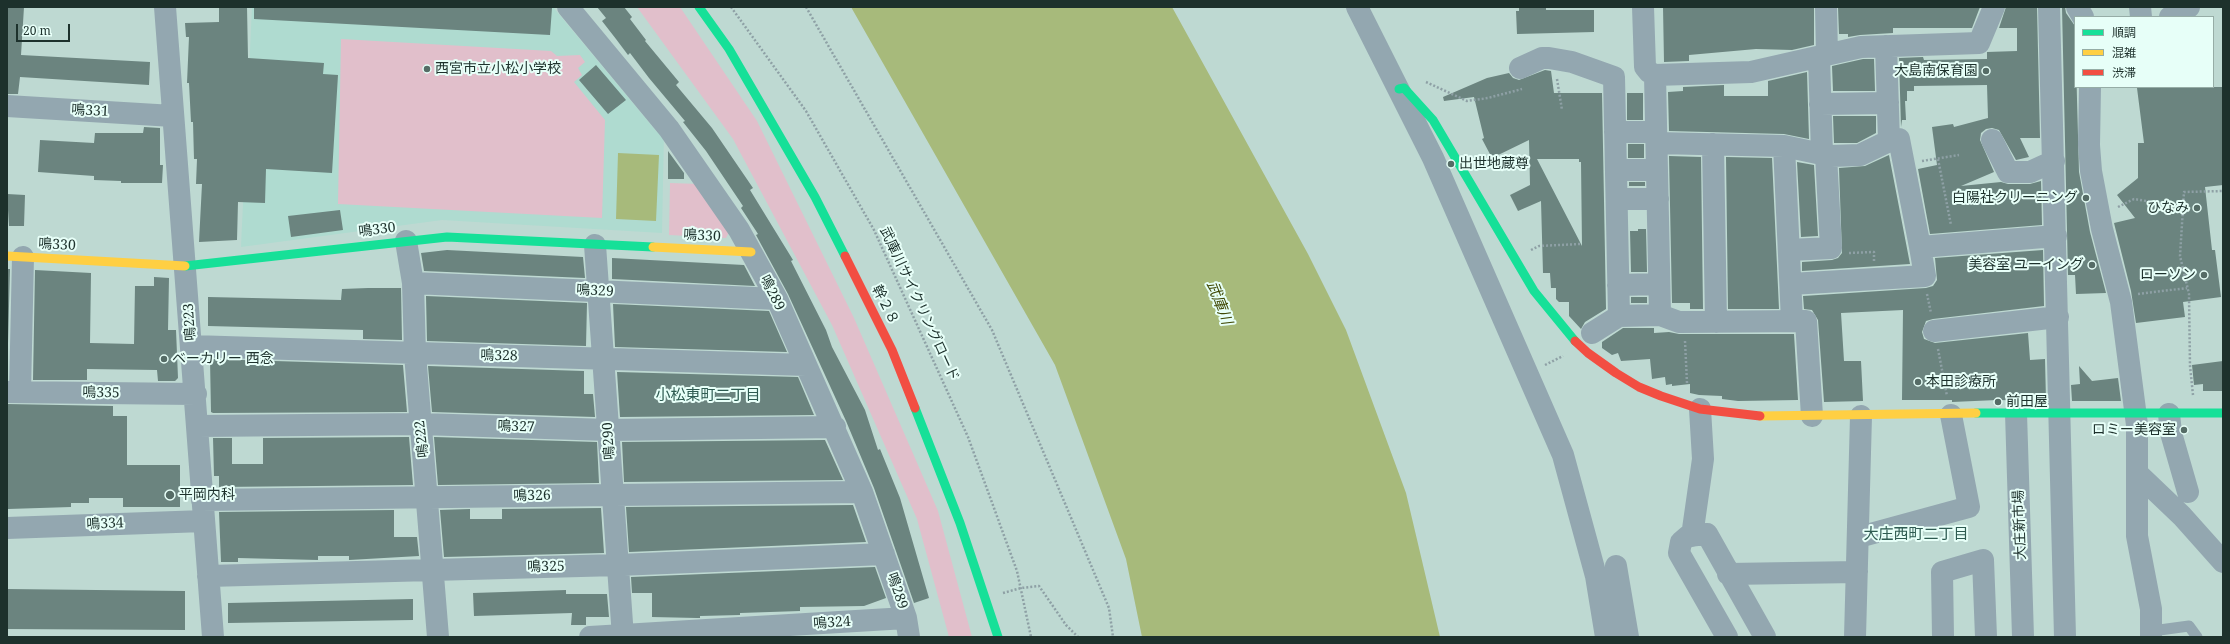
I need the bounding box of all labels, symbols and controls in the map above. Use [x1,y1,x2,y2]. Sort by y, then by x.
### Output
scale bar [18,16,72,42]
legend [2074,16,2214,88]
text: 20 m [23,22,51,39]
text: 順調 [2112,24,2136,41]
text: 混雑 [2112,44,2136,61]
place label: 西宮市立小松小学校 [435,61,561,77]
place label: 大島南保育園 [1894,63,1978,79]
marker: 西宮市立小松小学校 [422,64,432,74]
text: 渋滞 [2112,64,2136,81]
marker: 大島南保育園 [1981,66,1991,76]
street label: 鳴331 [71,102,109,120]
place label: 出世地蔵尊 [1459,156,1529,172]
marker: 出世地蔵尊 [1446,159,1456,169]
place label: 白陽社クリーニング [1952,190,2078,206]
marker: 白陽社クリーニング [2081,193,2091,203]
place label: ひなみ [2147,200,2189,216]
marker: ひなみ [2192,203,2202,213]
street label: 鳴330 [357,219,397,241]
street label: 武庫川サイクリングロード [876,224,962,384]
street label: 鳴330 [683,227,721,245]
street label: 鳴330 [38,236,76,254]
place label: 美容室 ユーイング [1968,257,2084,273]
marker: 美容室 ユーイング [2087,260,2097,270]
place label: ローソン [2140,267,2196,283]
marker: ローソン [2199,270,2209,280]
street label: 鳴289 [756,272,788,314]
water label: 武庫川 [1203,279,1235,327]
street label: 鳴329 [576,282,614,300]
street label: 幹２８ [868,282,902,328]
street label: 鳴223 [180,303,200,341]
street label: 鳴328 [480,347,518,365]
place label: ベーカリー 西念 [172,351,274,367]
marker: ベーカリー 西念 [159,354,169,364]
place label: 本田診療所 [1926,374,1996,390]
marker: 本田診療所 [1913,377,1923,387]
street label: 鳴335 [82,384,120,402]
district label: 小松東町二丁目 [656,387,760,405]
place label: 前田屋 [2006,394,2048,410]
marker: 前田屋 [1993,397,2003,407]
street label: 鳴327 [497,418,535,436]
street label: 鳴222 [412,419,432,459]
street label: 鳴290 [599,422,619,460]
place label: ロミー美容室 [2092,422,2176,438]
marker: ロミー美容室 [2179,425,2189,435]
place label: 平岡内科 [179,487,235,503]
street label: 鳴326 [513,487,551,505]
marker: 平岡内科 [164,489,176,501]
street label: 大庄新市場 [2010,490,2030,560]
street label: 鳴334 [86,515,124,533]
district label: 大庄西町二丁目 [1864,526,1968,544]
street label: 鳴325 [527,558,565,576]
street label: 鳴289 [883,571,911,611]
street label: 鳴324 [813,613,851,633]

